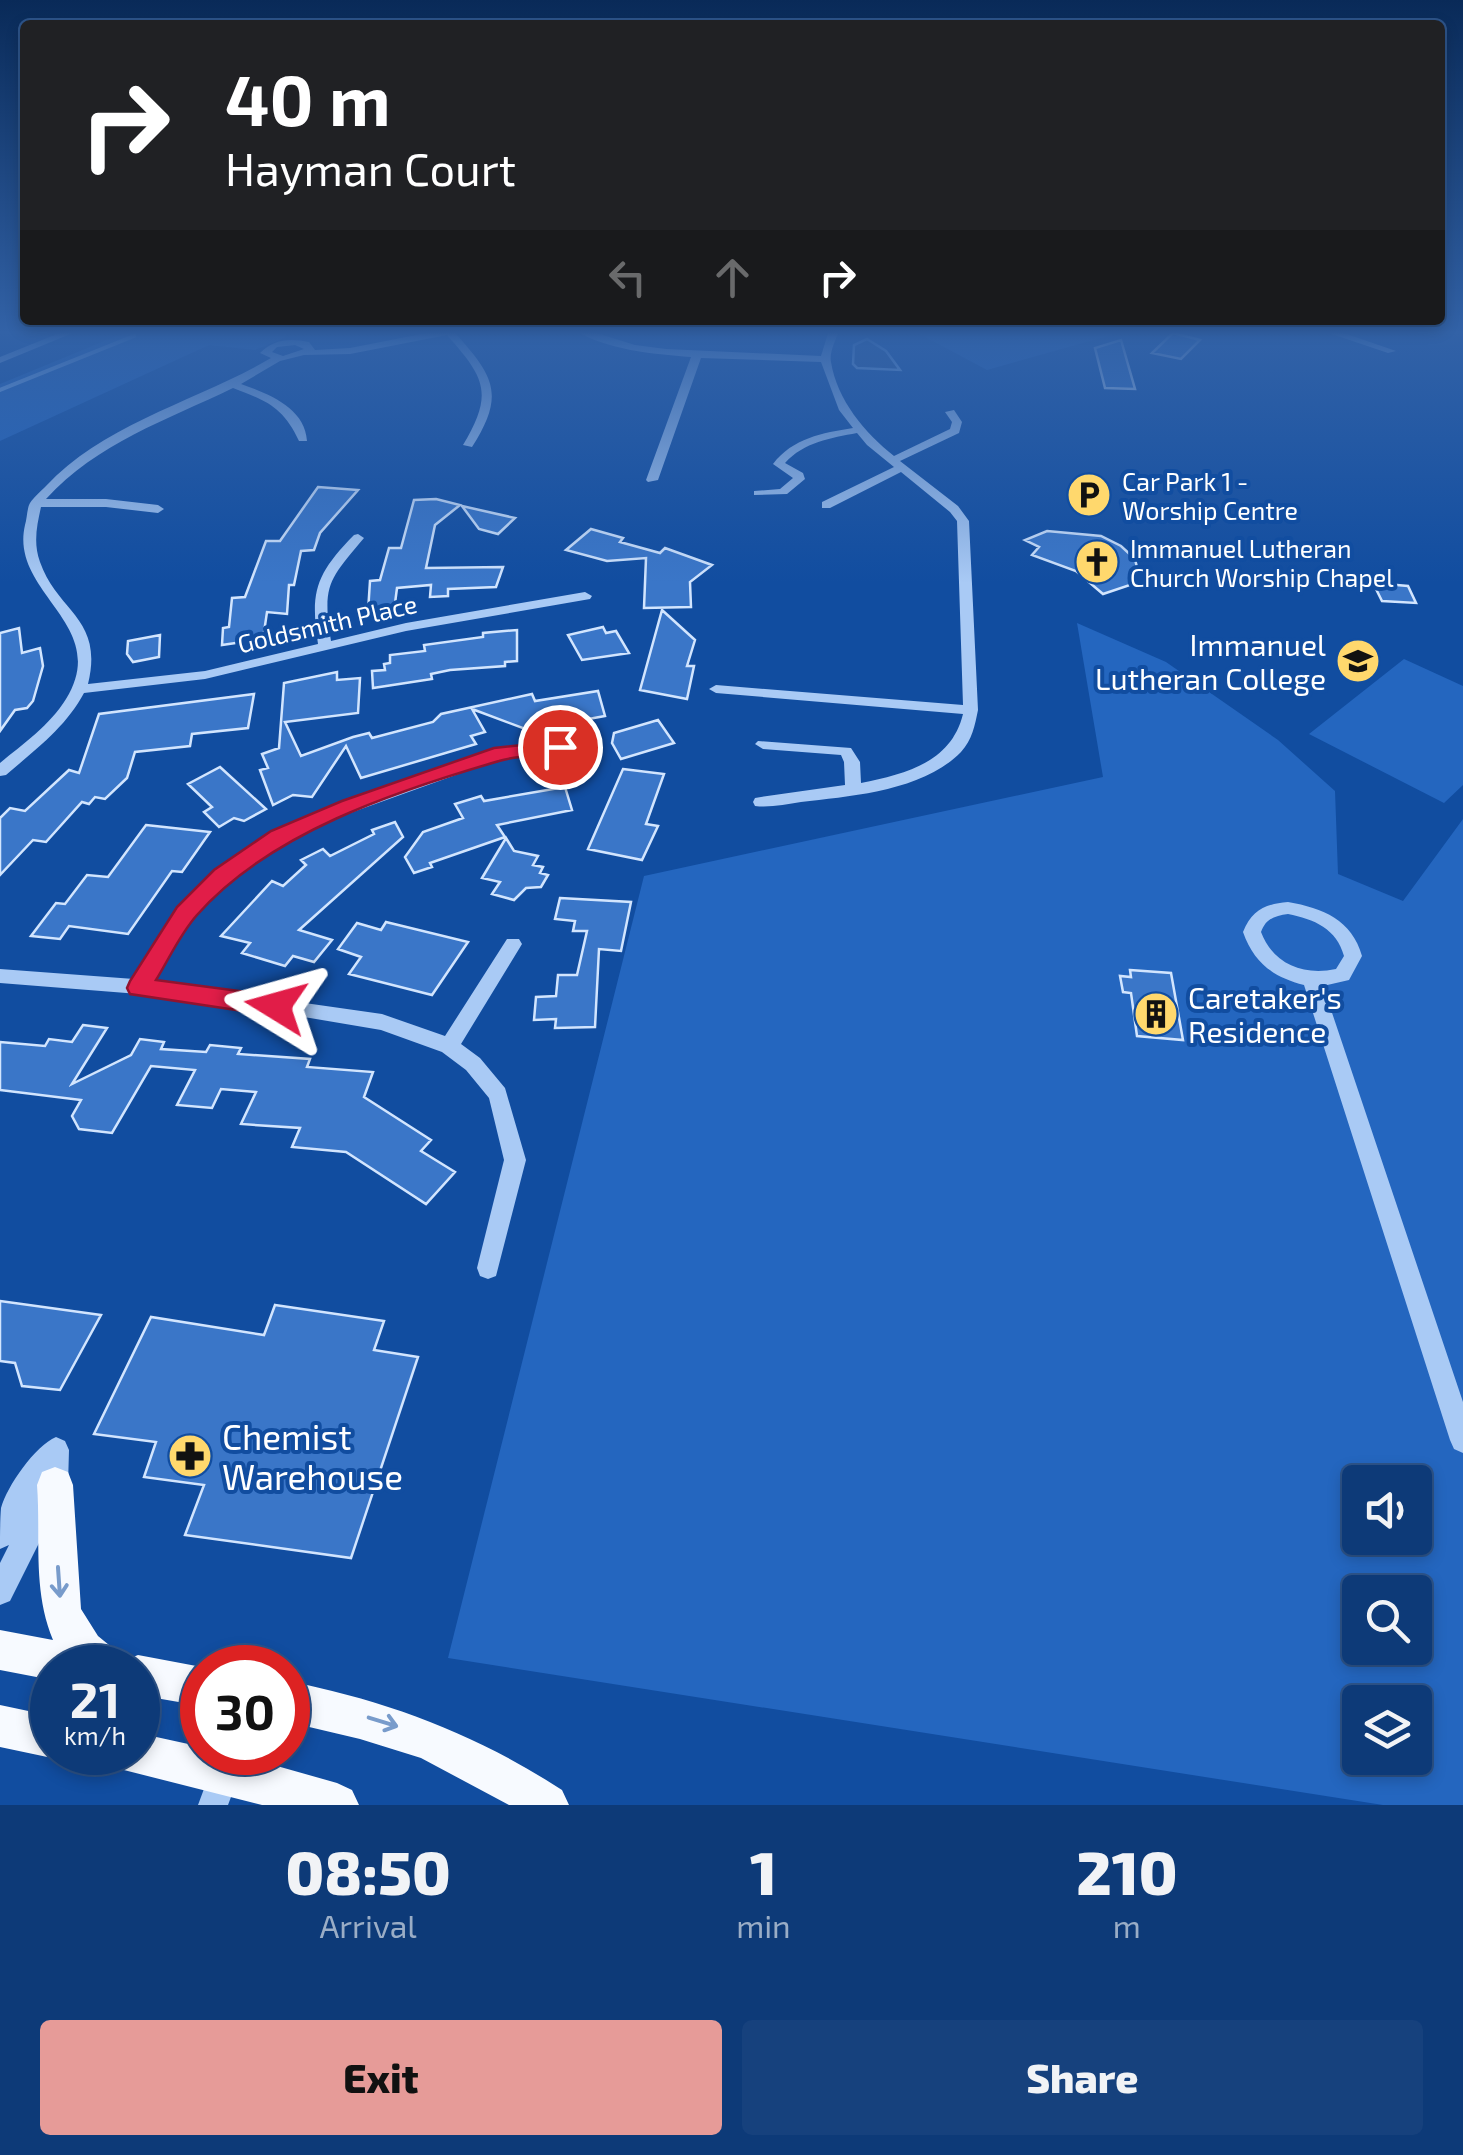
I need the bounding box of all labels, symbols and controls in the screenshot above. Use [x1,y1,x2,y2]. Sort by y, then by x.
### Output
text: 40 m [225,56,391,140]
icon: right [60,60,190,190]
text: Hayman Court [225,141,516,195]
icon: left [600,250,655,305]
icon: ahead [705,250,760,305]
icon: right [810,250,865,305]
place label: Car Park 1 - Worship Centre [1122,466,1298,525]
parking icon: Car Park 1 - Worship Centre [1066,472,1112,518]
place label: Immanuel Lutheran Church Worship Chapel [1130,533,1394,592]
church icon: Immanuel Lutheran Church Worship Chapel [1074,539,1120,585]
street label: Goldsmith Place [234,588,420,658]
place label: Immanuel Lutheran College [1095,626,1326,696]
school or university icon: Immanuel Lutheran College [1335,638,1381,684]
pin [518,705,603,790]
icon: arrive [533,720,588,775]
position arrow [224,954,328,1058]
place label: Caretaker's Residence [1188,979,1342,1049]
building icon: Caretaker's Residence [1133,991,1179,1037]
place label: Chemist Warehouse [222,1415,403,1497]
pharmacy icon: Chemist Warehouse [167,1433,213,1479]
map controls [1342,1465,1432,1775]
button: sound [1342,1465,1432,1555]
one-way arrow [50,1565,69,1597]
button: search [1342,1575,1432,1665]
speed limit sign: 30 [180,1645,310,1775]
text: 21 [70,1668,120,1728]
button: layers [1342,1685,1432,1775]
one-way arrow [366,1714,398,1732]
text: km/h [64,1720,126,1750]
text: 08:50 [285,1835,451,1907]
text: 1 [750,1835,777,1907]
text: 210 [1076,1835,1177,1907]
text: Arrival [319,1906,417,1944]
text: min [736,1906,791,1944]
text: m [1113,1906,1141,1944]
button: Exit [40,2020,722,2135]
button: Share [742,2020,1423,2135]

